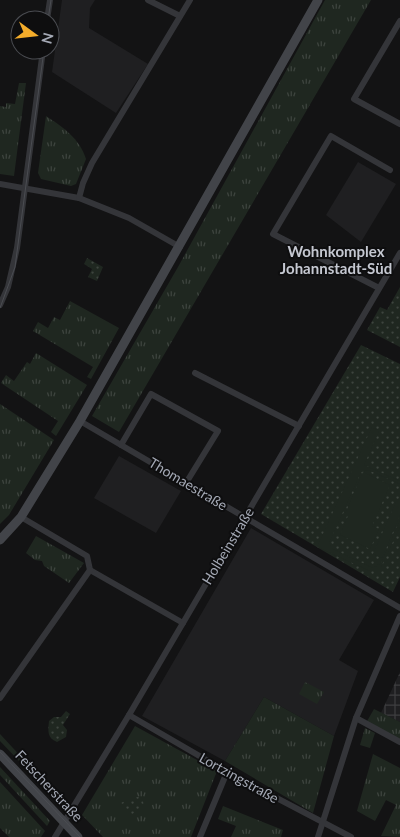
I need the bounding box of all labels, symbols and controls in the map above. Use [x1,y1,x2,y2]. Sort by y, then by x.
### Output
north arrow [10,10,60,60]
text: N [38,31,58,46]
district label: Wohnkomplex Johannstadt-Süd [280,242,392,277]
street label: Thomaestraße [146,454,230,514]
street label: Holbeinstraße [198,504,257,587]
street label: Fetscherstraße [12,747,87,825]
street label: Lortzingstraße [197,749,282,806]

